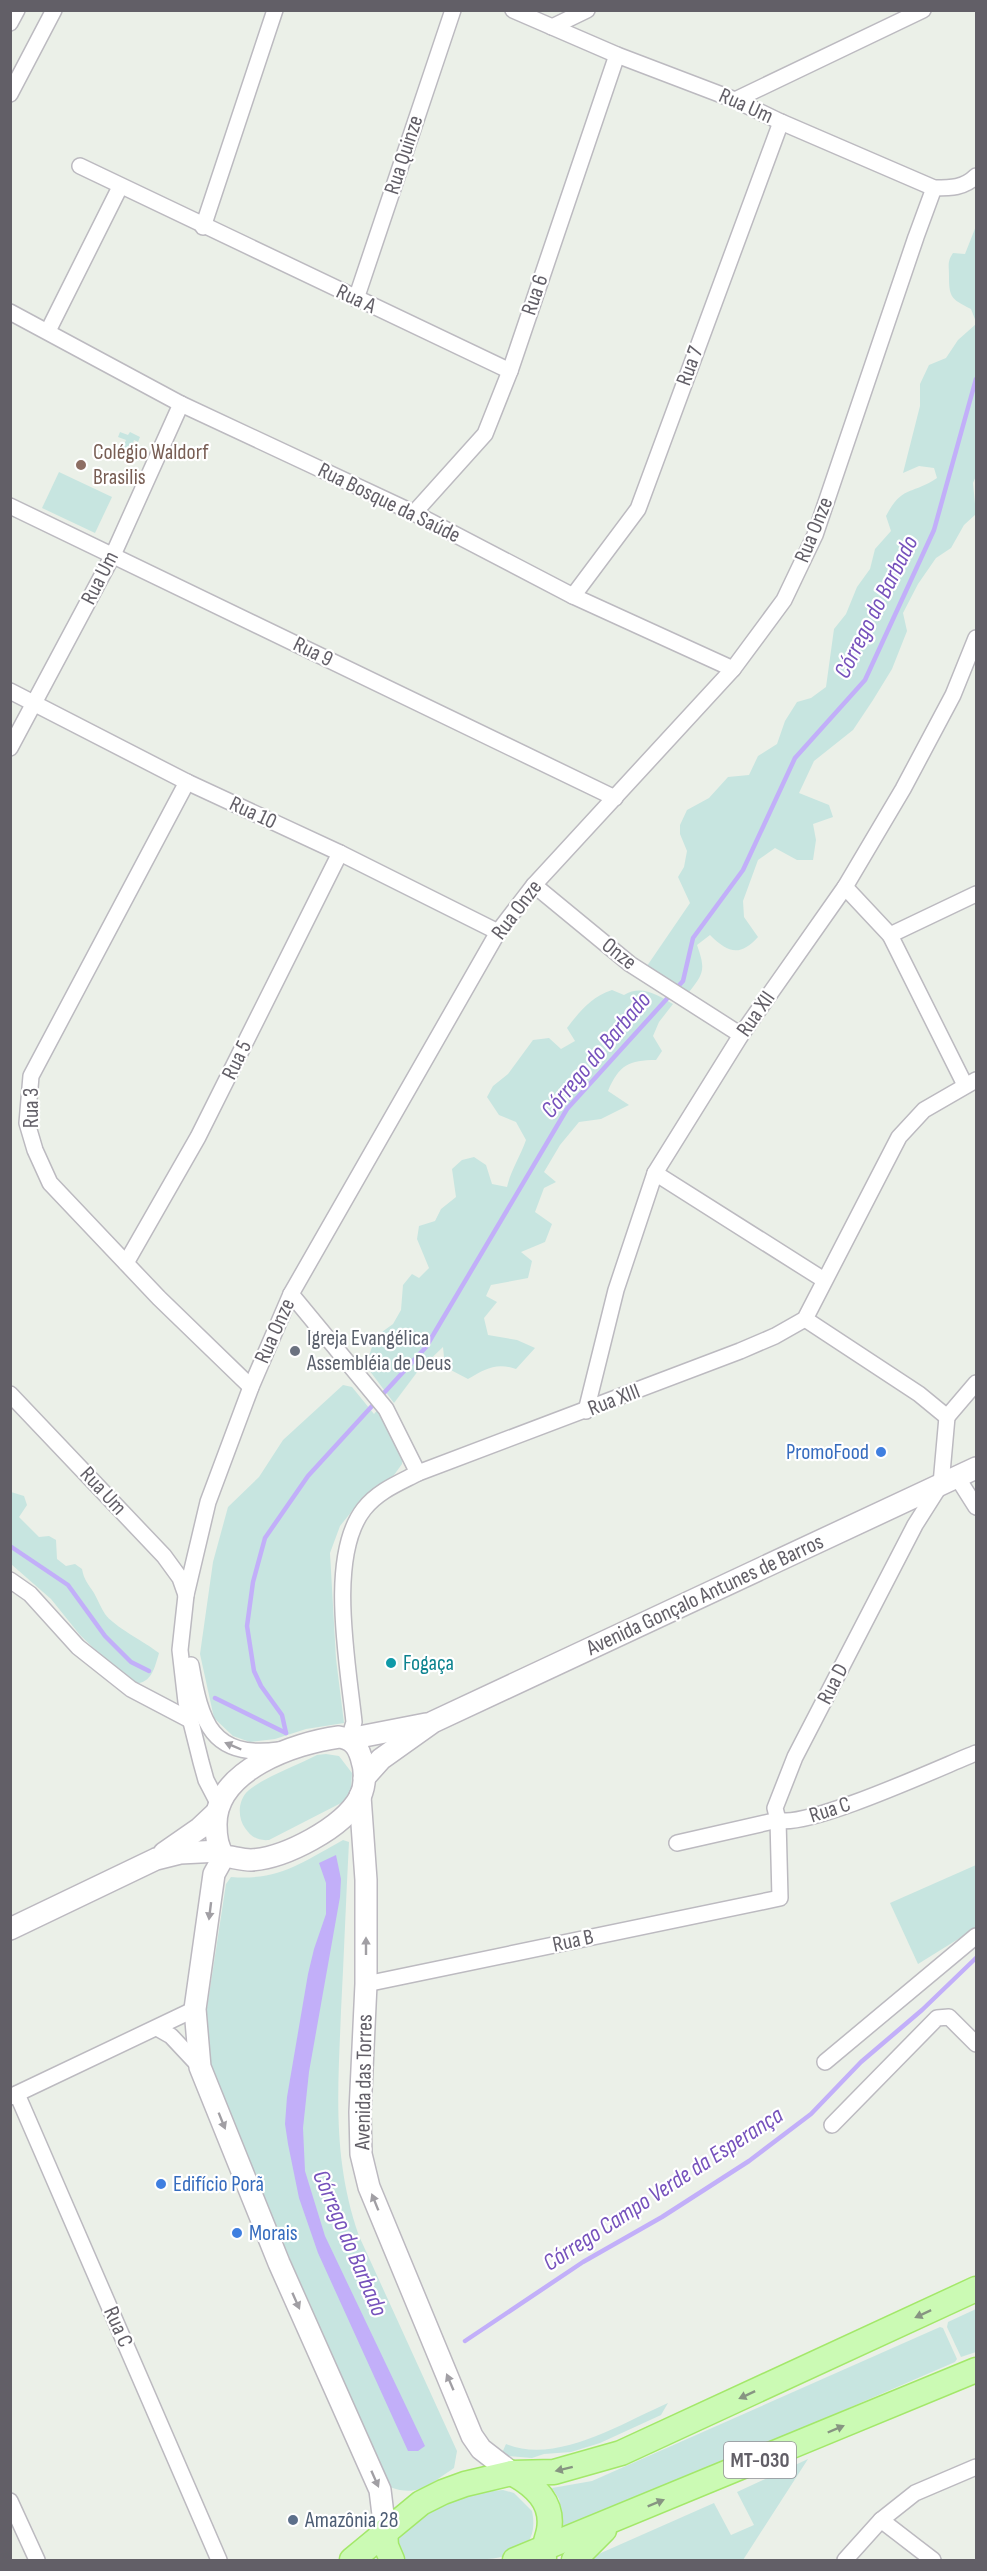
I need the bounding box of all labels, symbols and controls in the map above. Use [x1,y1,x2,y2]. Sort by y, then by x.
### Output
street label: Rua Um [715,82,777,130]
street label: Rua Quinze [379,112,429,198]
street label: Rua 6 [516,271,554,319]
street label: Rua A [332,278,381,320]
street label: Rua 7 [670,342,710,389]
place label: Colégio Waldorf Brasilis [93,439,209,491]
street label: Rua Bosque da Saúde [313,457,465,549]
marker: Colégio Waldorf Brasilis [74,458,88,472]
street label: Rua Onze [789,493,839,567]
water label: Córrego do Barbado [828,531,924,683]
street label: Rua Um [75,547,125,609]
street label: Rua 9 [289,631,337,673]
street label: Rua 10 [225,790,281,836]
street label: Rua Onze [486,875,548,945]
street label: Onze [596,932,642,976]
water label: Córrego do Barbado [535,986,657,1124]
street label: Rua XII [731,986,781,1042]
street label: Rua 5 [216,1036,258,1084]
street label: Rua 3 [18,1088,45,1128]
street label: Rua Onze [249,1294,301,1368]
place label: Igreja Evangélica Assembléia de Deus [306,1325,452,1377]
marker: Igreja Evangélica Assembléia de Deus [288,1344,302,1358]
street label: Rua XIII [584,1378,644,1422]
place label: PromoFood [786,1439,869,1466]
marker: PromoFood [874,1445,888,1459]
street label: Rua Um [74,1461,132,1521]
street label: Avenida Gonçalo Antunes de Barros [581,1528,828,1662]
place label: Fogaça [403,1650,454,1677]
marker: Fogaça [384,1656,398,1670]
street label: Rua D [811,1659,855,1709]
one-way arrow [224,1741,242,1750]
street label: Rua C [806,1791,854,1829]
one-way arrow [205,1902,214,1921]
street label: Rua B [550,1924,596,1958]
one-way arrow [361,1936,371,1955]
street label: Avenida das Torres [349,2014,379,2151]
water label: Córrego Campo Verde da Esperança [538,2100,789,2277]
one-way arrow [217,2112,227,2130]
water label: Córrego do Barbado [306,2166,394,2321]
place label: Edifício Porã [173,2171,264,2198]
marker: Edifício Porã [154,2177,168,2191]
one-way arrow [370,2192,380,2210]
place label: Morais [249,2220,298,2247]
marker: Morais [230,2226,244,2240]
one-way arrow [291,2293,300,2310]
street label: Rua C [97,2302,139,2352]
one-way arrow [915,2309,932,2318]
one-way arrow [445,2372,455,2390]
one-way arrow [738,2391,755,2400]
one-way arrow [828,2424,846,2434]
road number: MT-030 [724,2442,796,2478]
one-way arrow [555,2465,574,2475]
one-way arrow [371,2471,380,2488]
one-way arrow [647,2498,665,2507]
place label: Amazônia 28 [304,2507,398,2534]
marker: Amazônia 28 [286,2513,300,2527]

